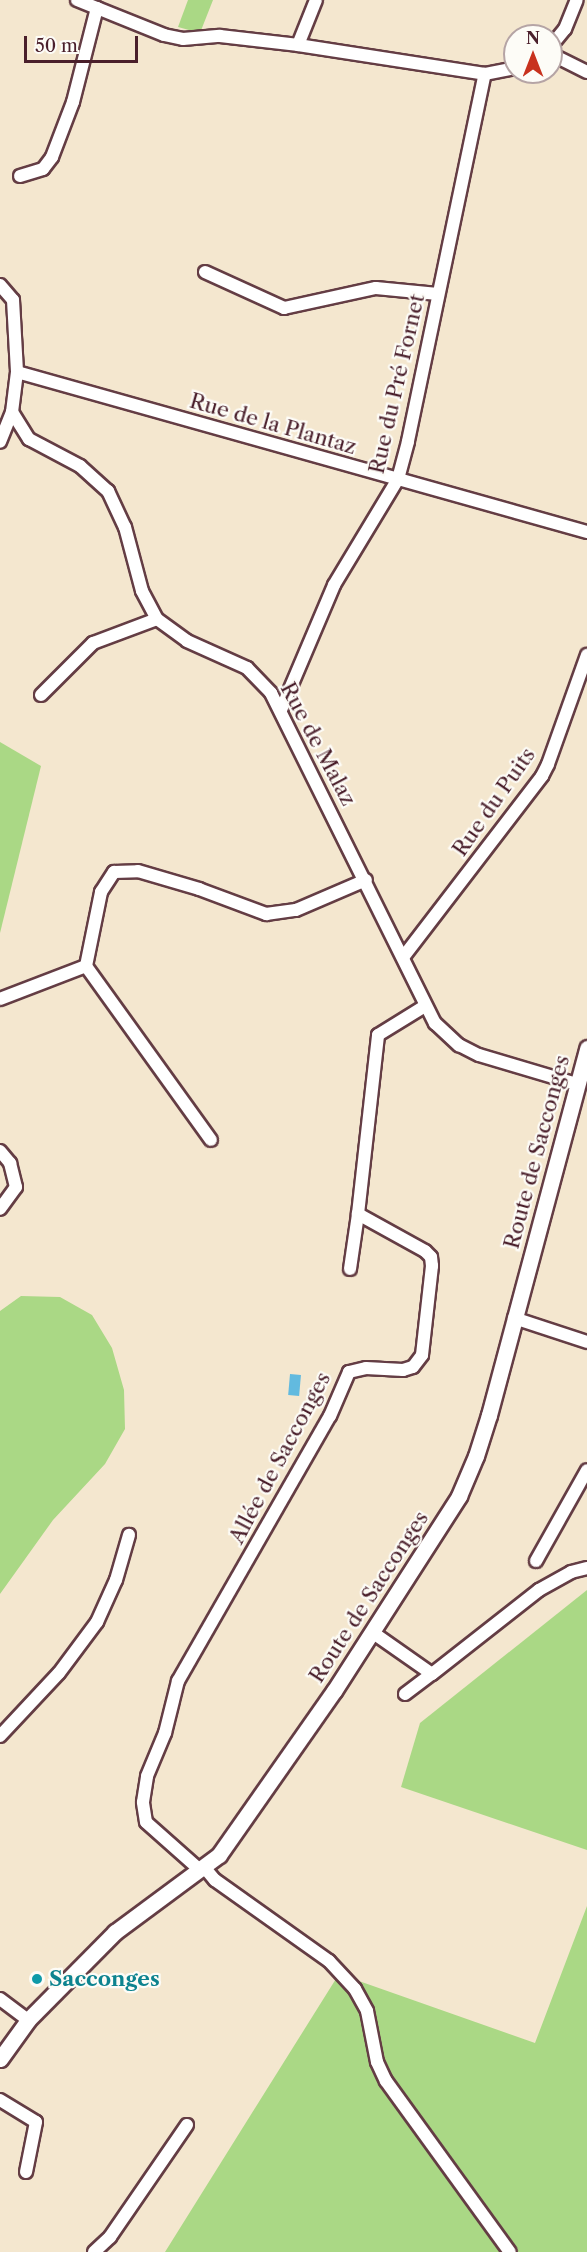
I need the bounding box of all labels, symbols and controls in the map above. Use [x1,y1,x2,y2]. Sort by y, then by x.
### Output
scale bar [27,24,141,62]
north arrow [503,24,563,84]
text: N [526,28,540,48]
text: 50 m [35,35,78,57]
street label: Rue du Pré Fornet [364,292,430,476]
street label: Rue de la Plantaz [187,388,359,460]
street label: Rue de Malaz [275,678,361,810]
street label: Rue du Puits [447,743,541,861]
street label: Route de Sacconges [499,1052,575,1252]
street label: Allée de Sacconges [224,1368,336,1548]
street label: Route de Sacconges [304,1507,434,1687]
place label: Sacconges [49,1966,160,1992]
marker: Sacconges [30,1972,44,1986]

